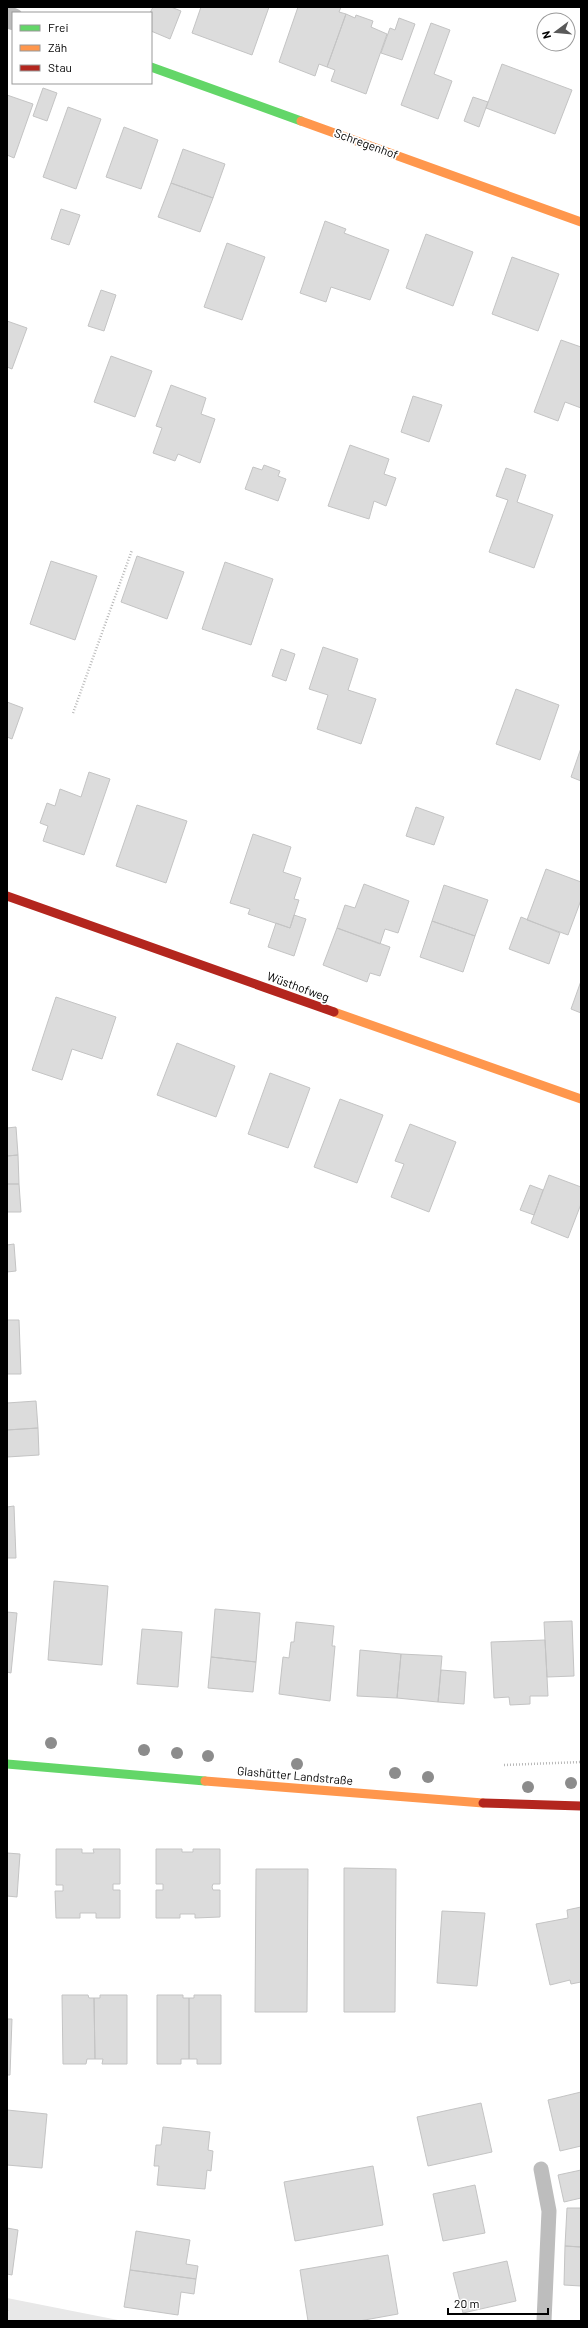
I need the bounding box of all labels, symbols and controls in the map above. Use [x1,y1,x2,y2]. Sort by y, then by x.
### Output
legend [12,12,152,84]
north arrow [536,12,576,52]
text: Frei [48,20,68,34]
text: N [539,30,553,40]
text: Zäh [48,40,67,54]
text: Stau [48,60,72,74]
street label: Schregenhof [333,125,400,161]
street label: Wüsthofweg [265,968,331,1004]
street label: Glashütter Landstraße [237,1763,354,1787]
scale bar [448,2290,548,2316]
text: 20 m [454,2296,480,2310]

